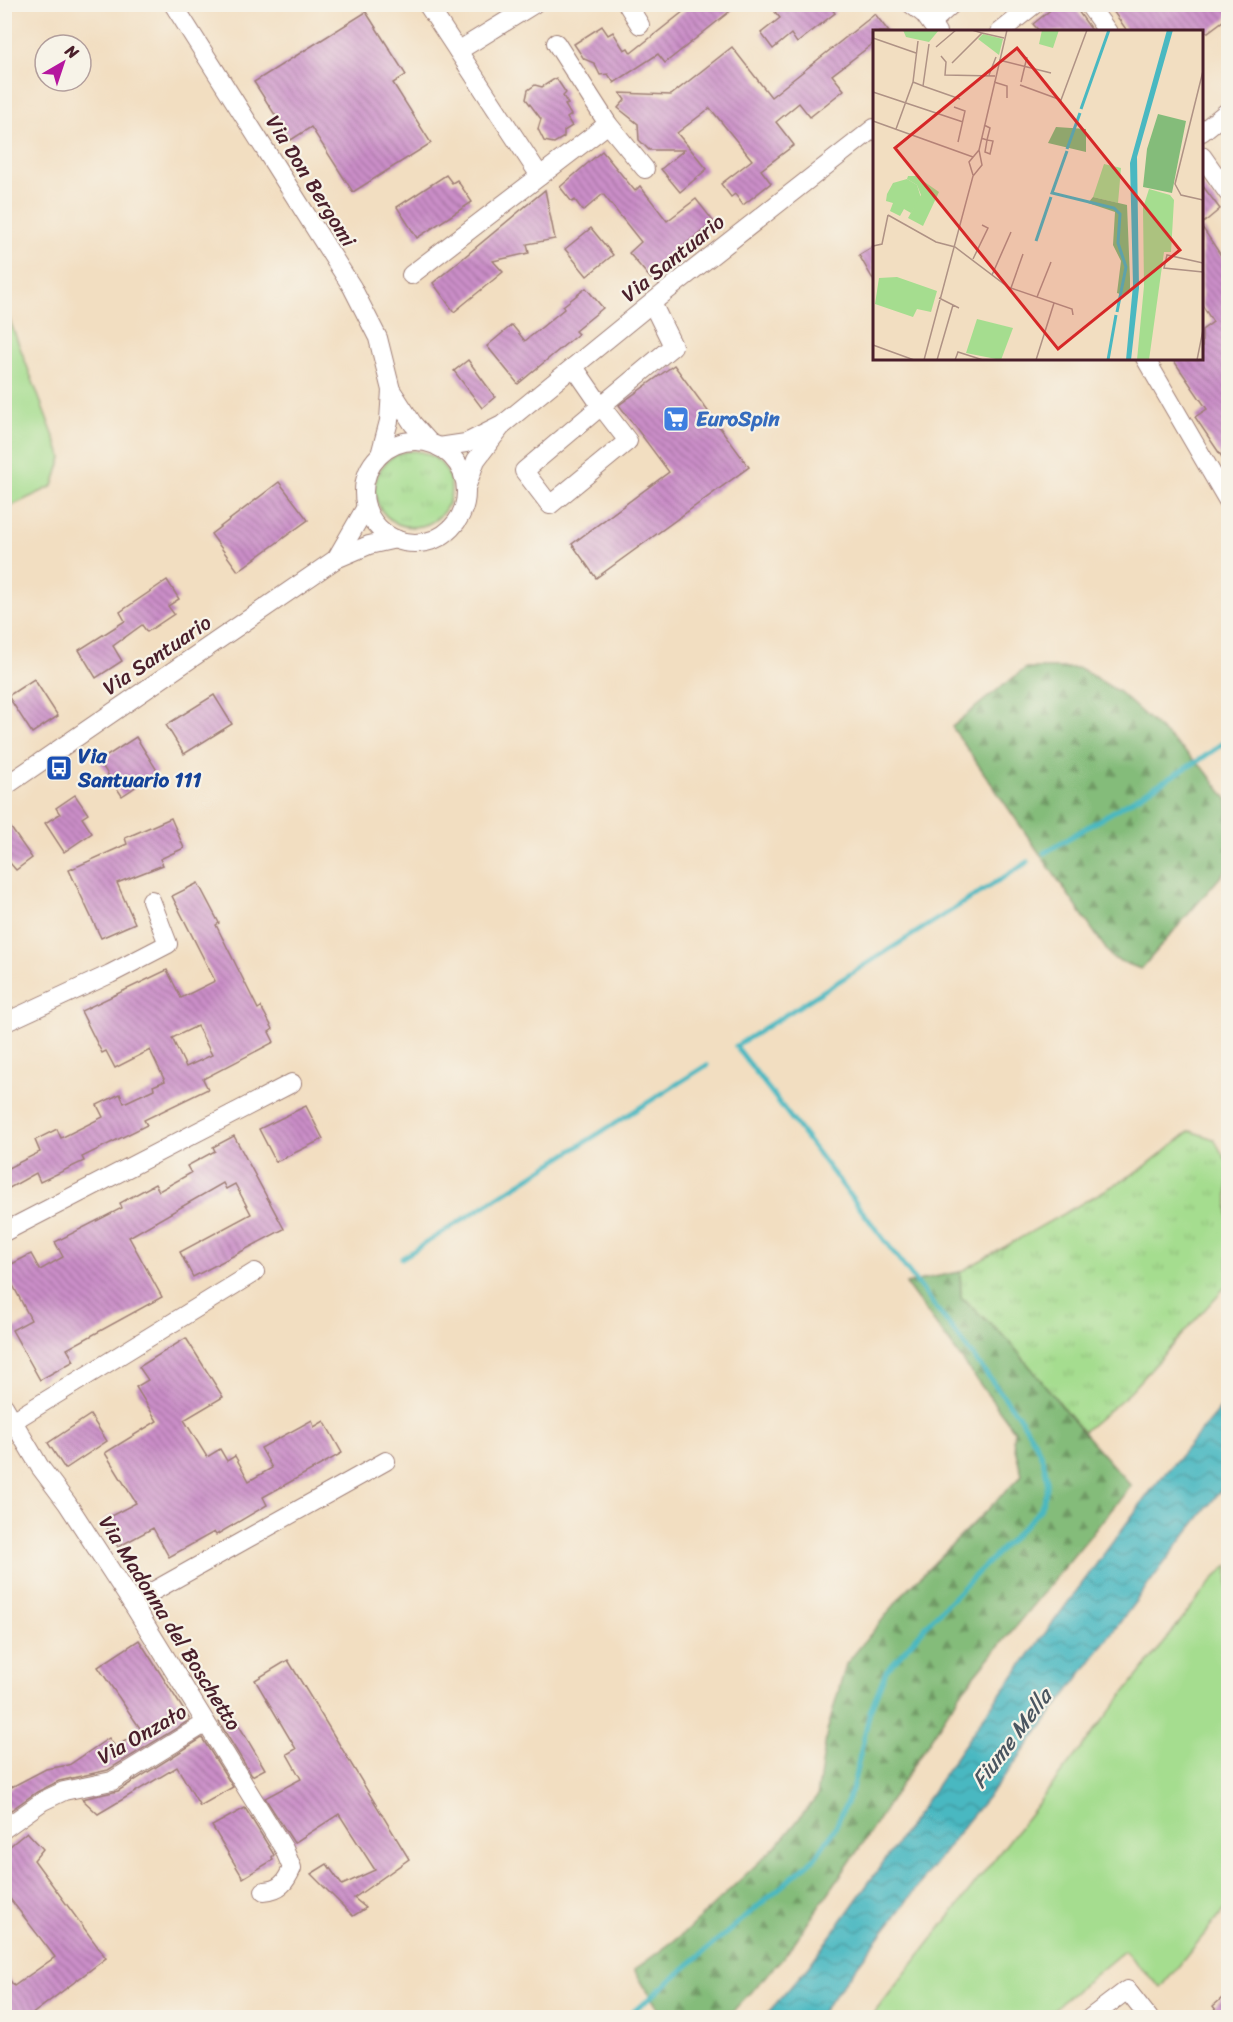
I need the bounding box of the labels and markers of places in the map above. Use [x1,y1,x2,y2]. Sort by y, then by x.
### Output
place label: EuroSpin [696,400,780,438]
supermarket icon: EuroSpin [661,404,691,434]
place label: Via Santuario 111 [77,737,202,799]
bus stop icon: Via Santuario 111 [44,753,74,783]

